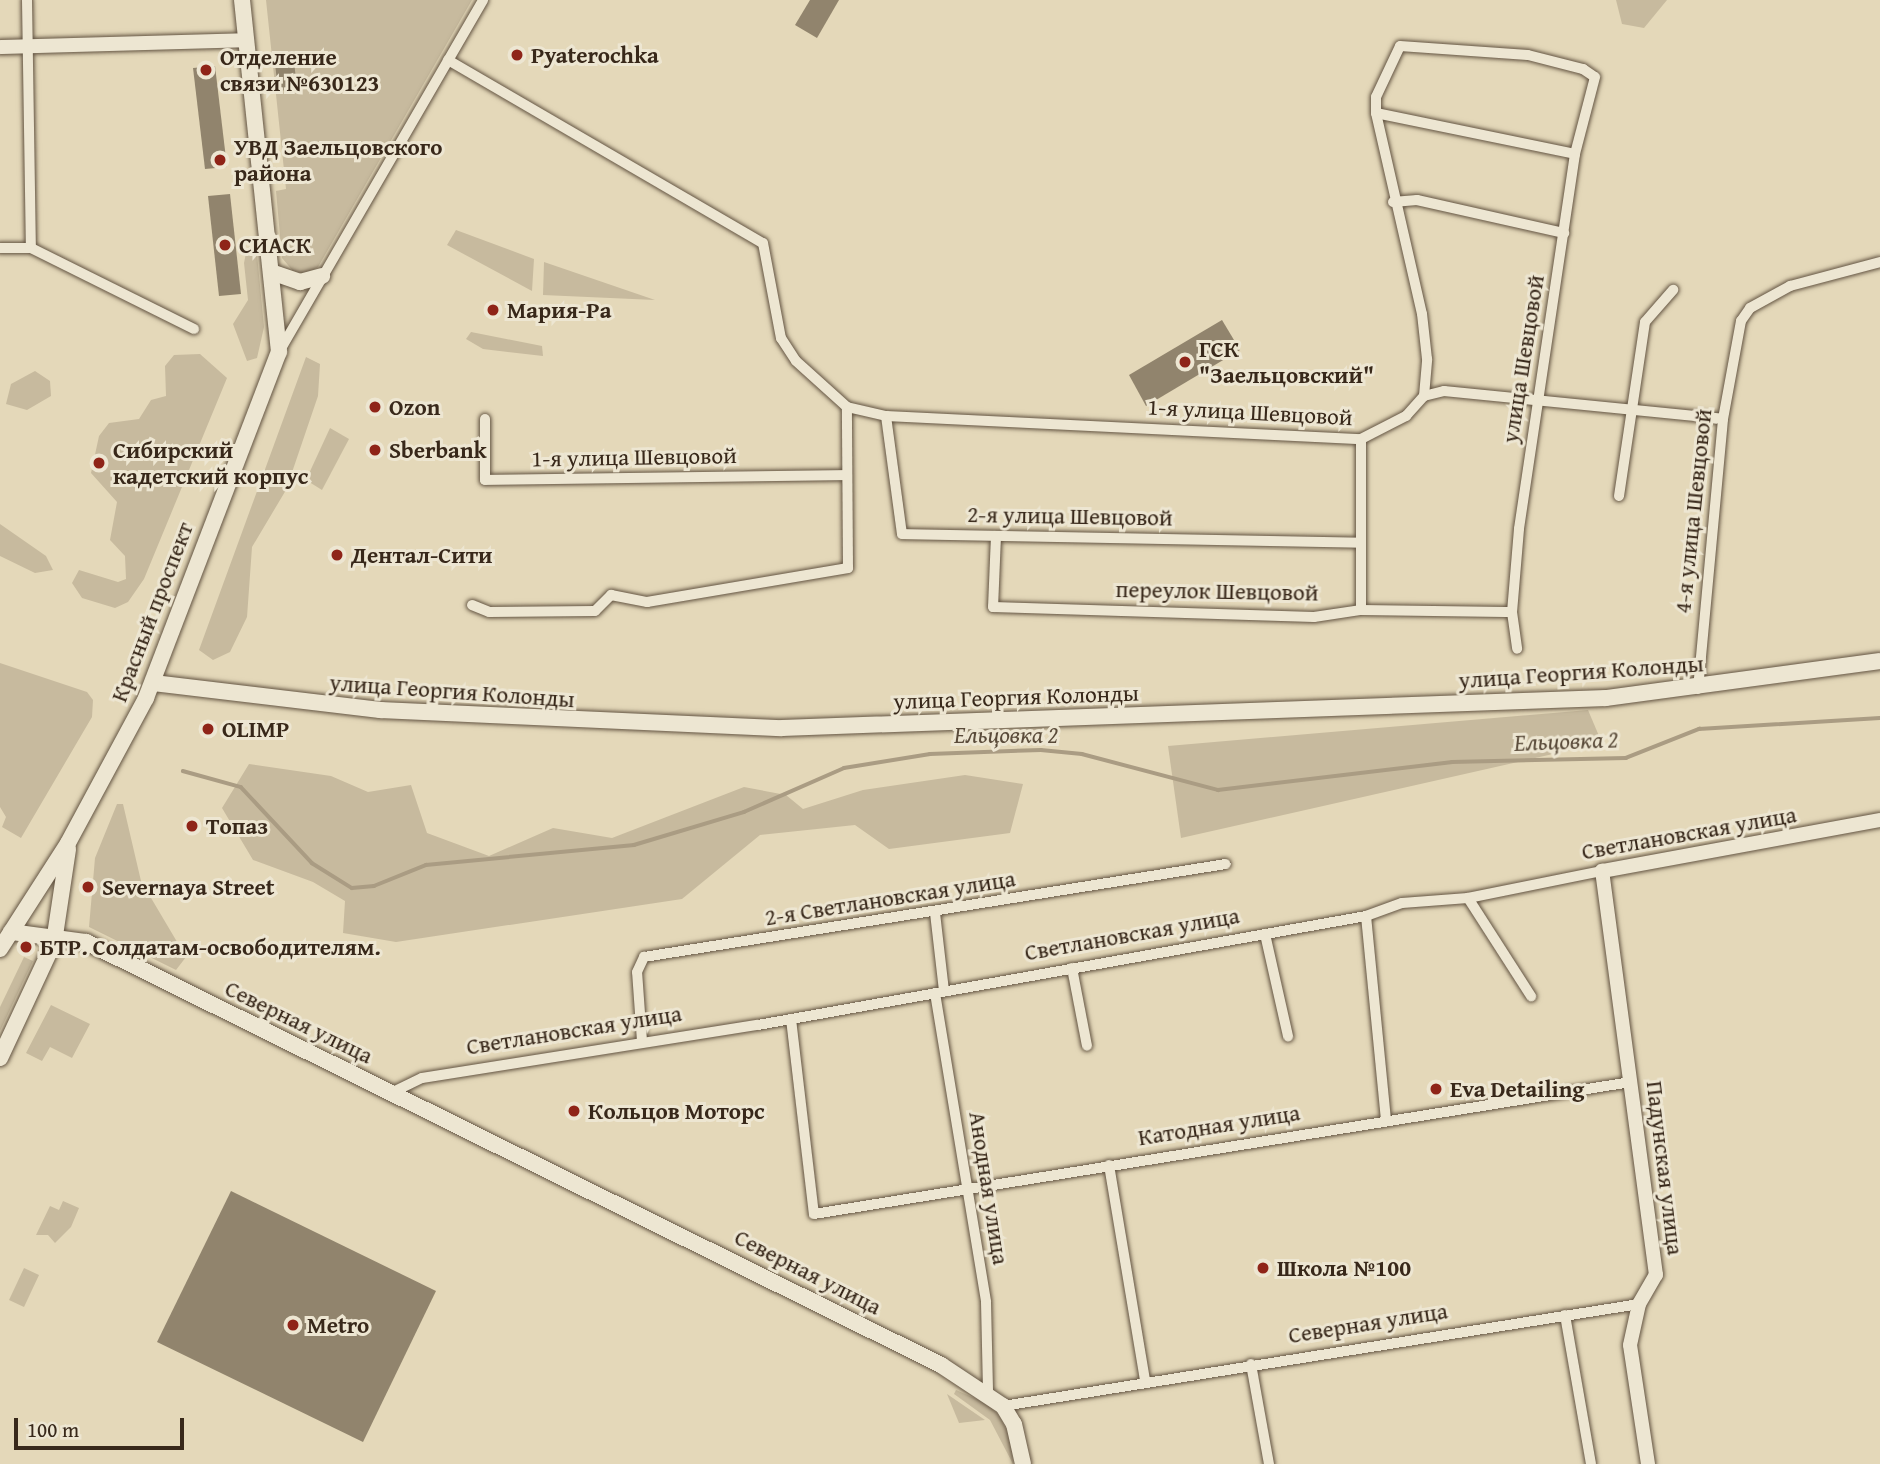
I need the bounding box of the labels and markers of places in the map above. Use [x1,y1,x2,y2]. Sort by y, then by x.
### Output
place label: Pyaterochka [531,41,659,69]
place label: Отделение связи №630123 [220,43,379,97]
marker: Pyaterochka [509,47,525,63]
marker: Отделение связи №630123 [198,62,214,78]
place label: УВД Заельцовского района [234,133,442,187]
marker: УВД Заельцовского района [212,152,228,168]
place label: СИАСК [239,231,311,259]
marker: СИАСК [217,237,233,253]
place label: Мария-Ра [507,296,611,324]
marker: Мария-Ра [485,302,501,318]
place label: ГСК "Заельцовский" [1199,335,1374,389]
marker: ГСК "Заельцовский" [1177,354,1193,370]
place label: Ozon [389,393,440,421]
marker: Ozon [367,399,383,415]
place label: Сибирский кадетский корпус [113,436,308,490]
place label: Sberbank [389,436,487,464]
marker: Sberbank [367,442,383,458]
marker: Сибирский кадетский корпус [91,455,107,471]
place label: Дентал-Сити [351,541,492,569]
marker: Дентал-Сити [329,547,345,563]
place label: OLIMP [222,715,289,743]
marker: OLIMP [200,721,216,737]
place label: Топаз [206,812,268,840]
marker: Топаз [184,818,200,834]
place label: Severnaya Street [102,873,274,901]
marker: Severnaya Street [80,879,96,895]
place label: БТР. Солдатам-освободителям. [40,933,381,961]
marker: БТР. Солдатам-освободителям. [18,939,34,955]
place label: Eva Detailing [1450,1075,1584,1103]
marker: Eva Detailing [1428,1081,1444,1097]
place label: Кольцов Моторс [588,1097,765,1125]
marker: Кольцов Моторс [566,1103,582,1119]
place label: Школа №100 [1277,1254,1411,1282]
marker: Школа №100 [1255,1260,1271,1276]
place label: Metro [307,1311,369,1339]
marker: Metro [285,1317,301,1333]

